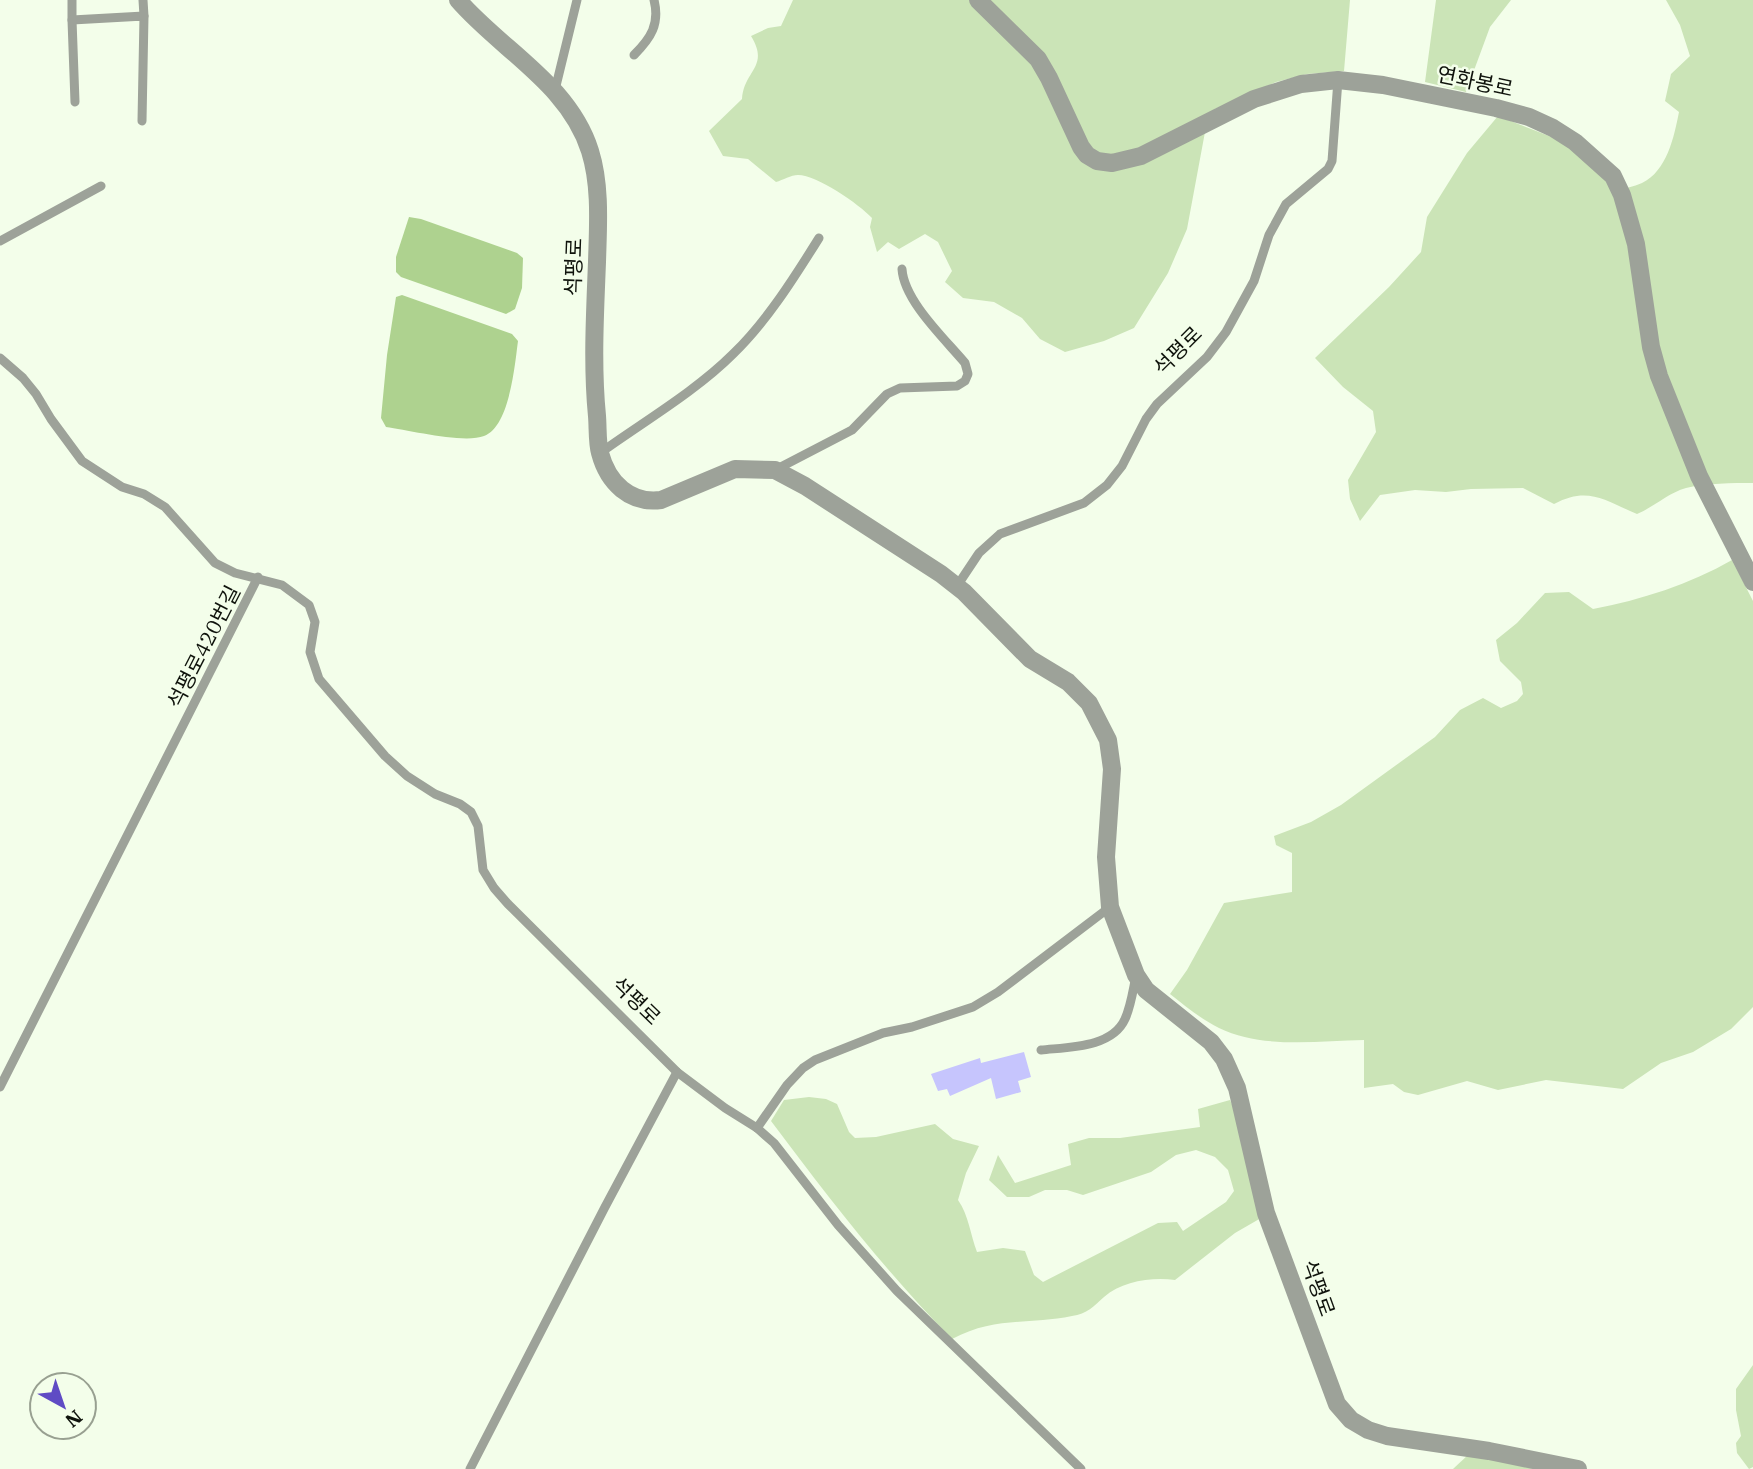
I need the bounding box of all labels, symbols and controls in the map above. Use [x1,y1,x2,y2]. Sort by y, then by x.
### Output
street label: 연화봉로 [1435,59,1516,103]
street label: 석평로 [558,238,588,296]
street label: 석평로 [1147,320,1208,381]
street label: 석평로420번길 [160,580,246,713]
street label: 석평로 [606,970,667,1030]
street label: 석평로 [1296,1256,1342,1320]
north arrow [28,1371,98,1441]
text: N [60,1405,87,1433]

